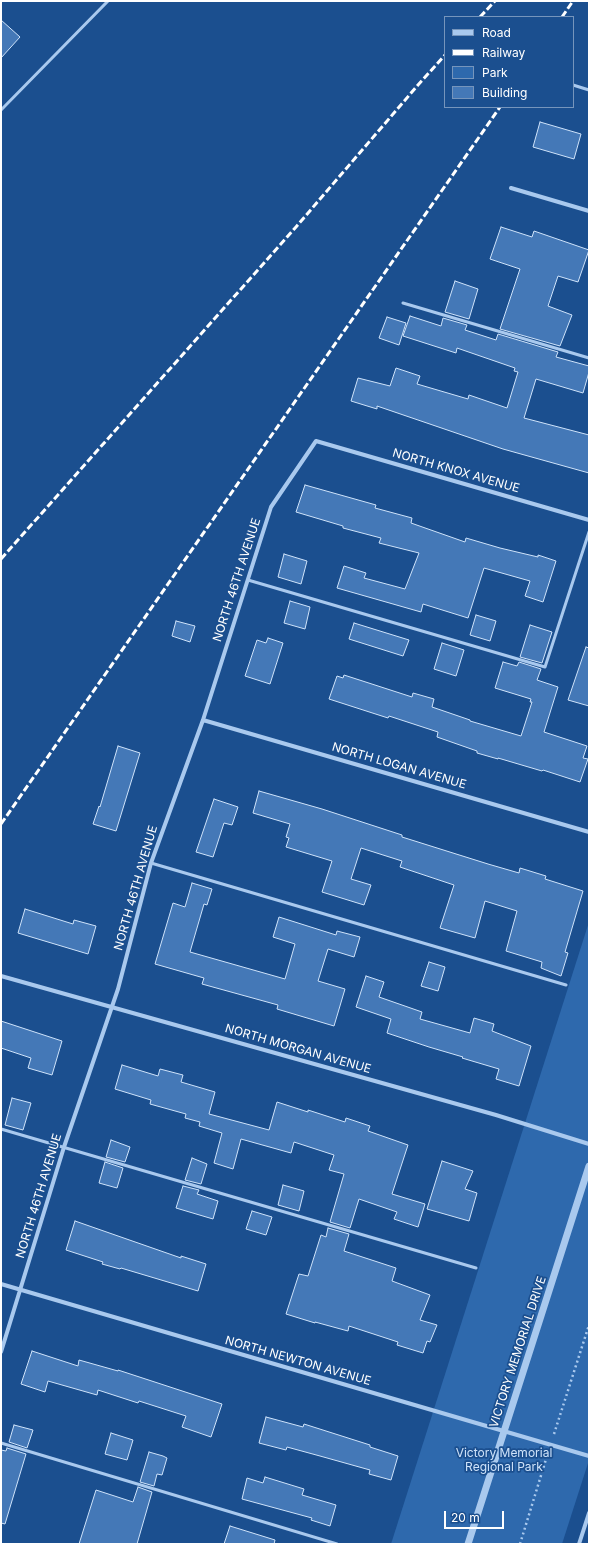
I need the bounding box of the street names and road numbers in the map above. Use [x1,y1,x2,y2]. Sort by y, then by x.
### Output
street label: NORTH KNOX AVENUE [391,446,521,496]
street label: NORTH 46TH AVENUE [210,516,264,644]
street label: NORTH LOGAN AVENUE [330,740,468,792]
street label: NORTH 46TH AVENUE [111,824,161,952]
street label: NORTH MORGAN AVENUE [223,1021,373,1077]
street label: NORTH 46TH AVENUE [13,1132,65,1260]
street label: VICTORY MEMORIAL DRIVE [487,1274,549,1430]
street label: NORTH NEWTON AVENUE [223,1333,373,1389]

